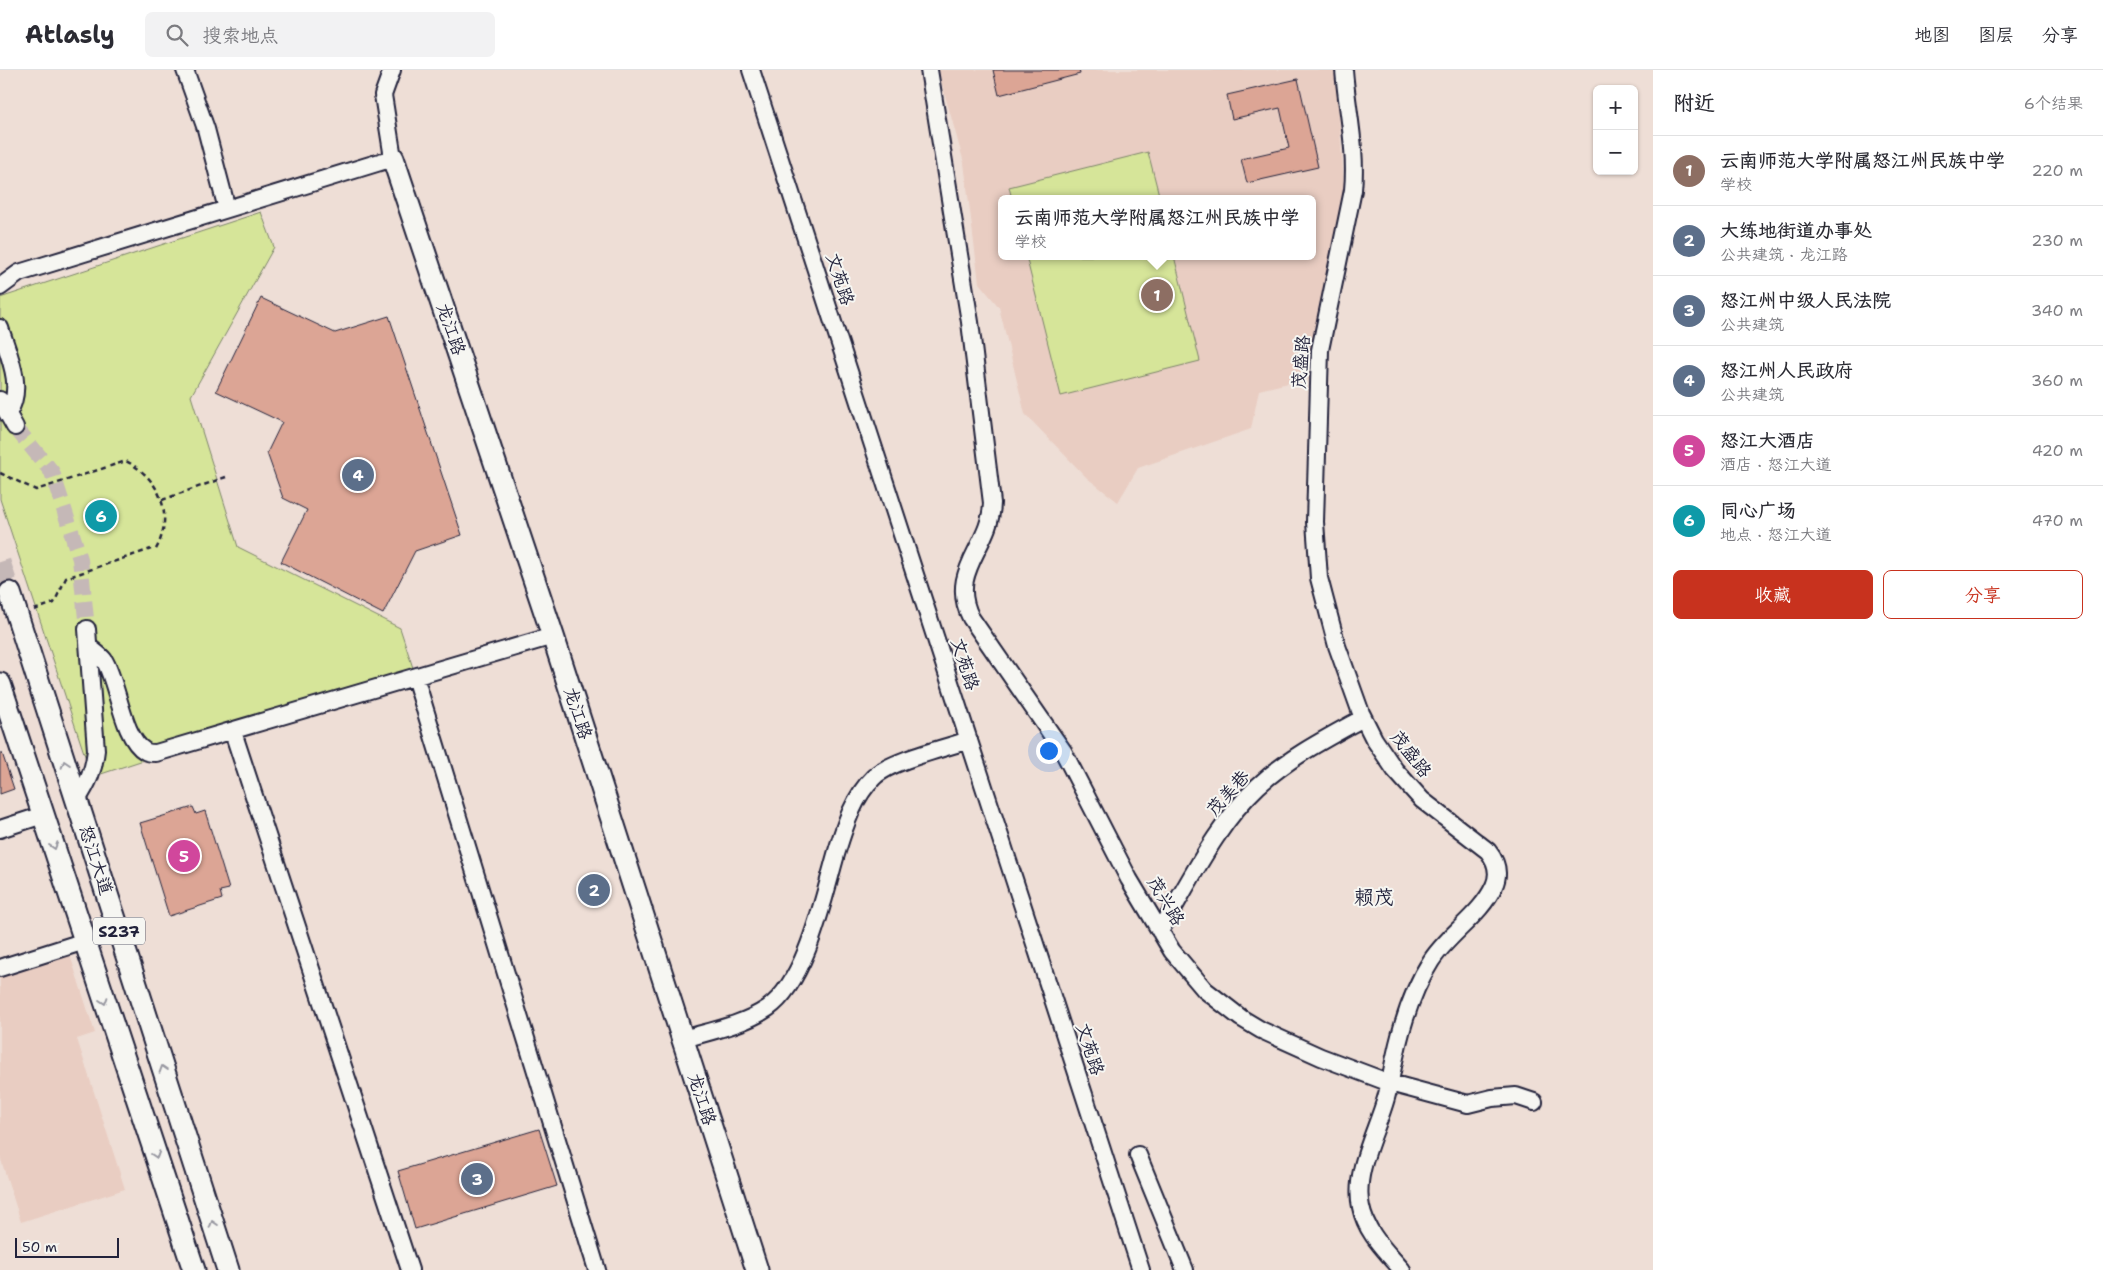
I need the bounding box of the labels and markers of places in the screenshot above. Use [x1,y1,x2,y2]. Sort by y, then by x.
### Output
pin: 1 [1141,276,1173,314]
pin: 4 [342,456,374,494]
pin: 6 [85,497,117,535]
pin: 5 [168,837,200,875]
pin: 2 [578,871,610,909]
pin: 3 [461,1160,493,1198]

